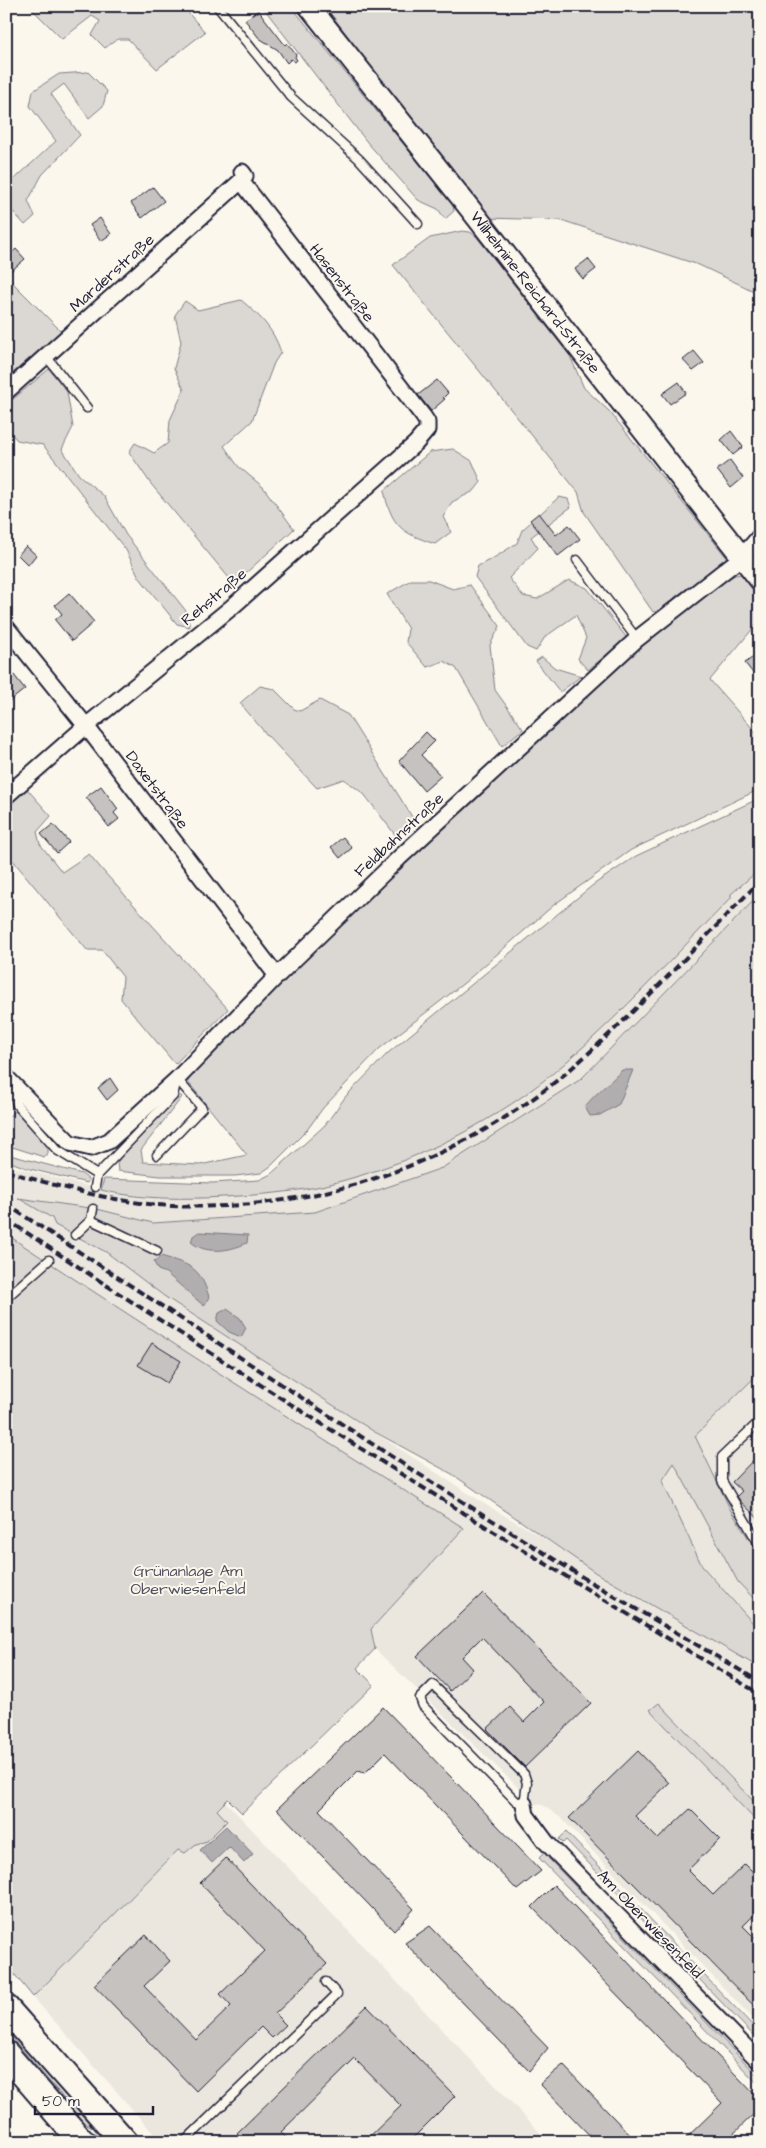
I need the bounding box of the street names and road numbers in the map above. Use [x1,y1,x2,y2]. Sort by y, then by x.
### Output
street label: Wilhelmine-Reichard-Straße [465,207,606,378]
street label: Marderstraße [65,229,160,317]
street label: Hasenstraße [304,239,380,327]
street label: Rehstraße [176,563,252,631]
street label: Daxetstraße [120,746,194,834]
street label: Feldbahnstraße [349,788,449,882]
street label: Am Oberwiesenfeld [592,1865,708,1983]

